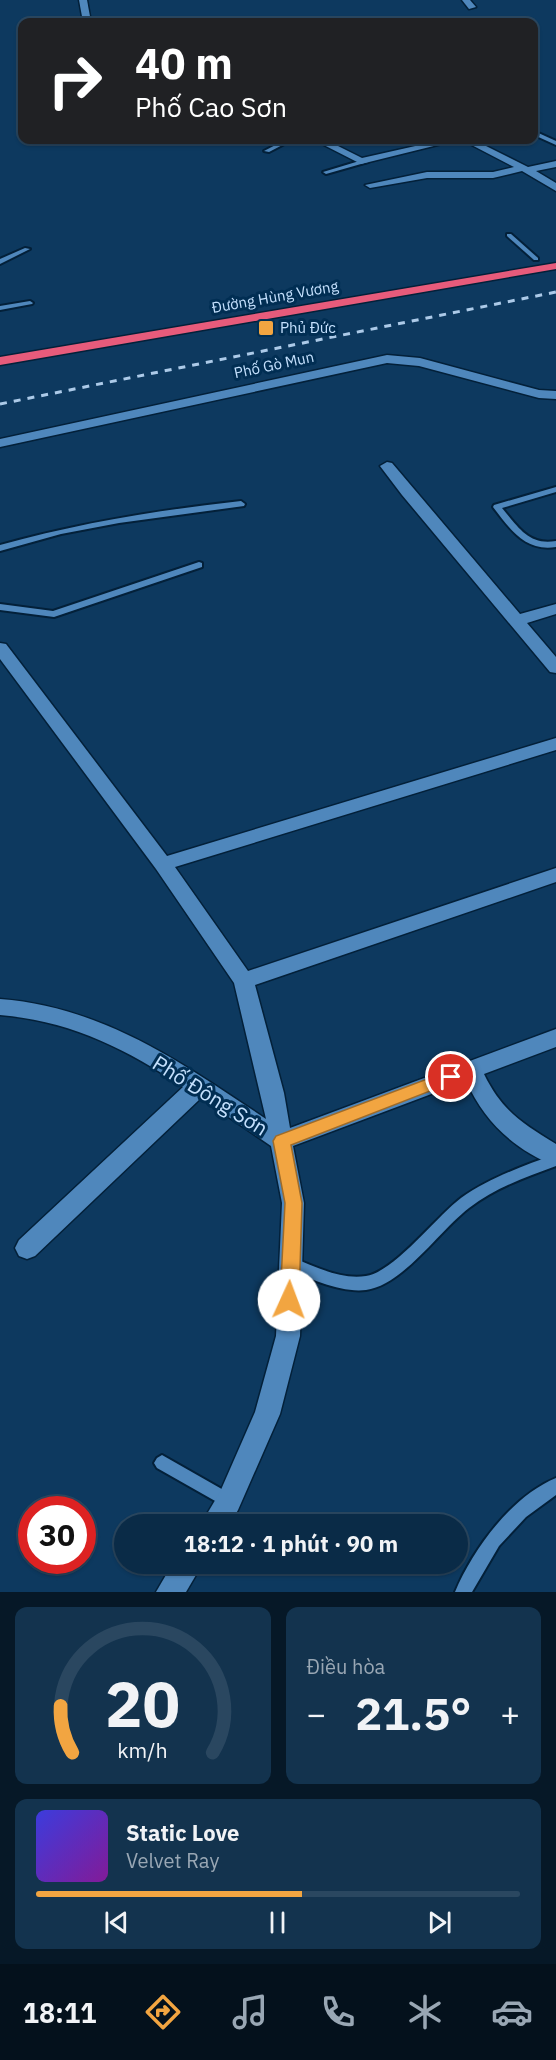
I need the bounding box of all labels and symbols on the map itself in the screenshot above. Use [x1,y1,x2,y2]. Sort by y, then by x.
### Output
street label: Đường Hùng Vương [210,276,340,317]
place label: Phủ Đức [280,318,336,337]
marker: Phủ Đức [257,319,275,337]
street label: Phố Gò Mun [232,347,316,382]
street label: Phố Đông Sơn [147,1049,274,1142]
pin [425,1051,476,1102]
position arrow [257,1268,321,1332]
speed limit sign: 30 [18,1496,96,1574]

